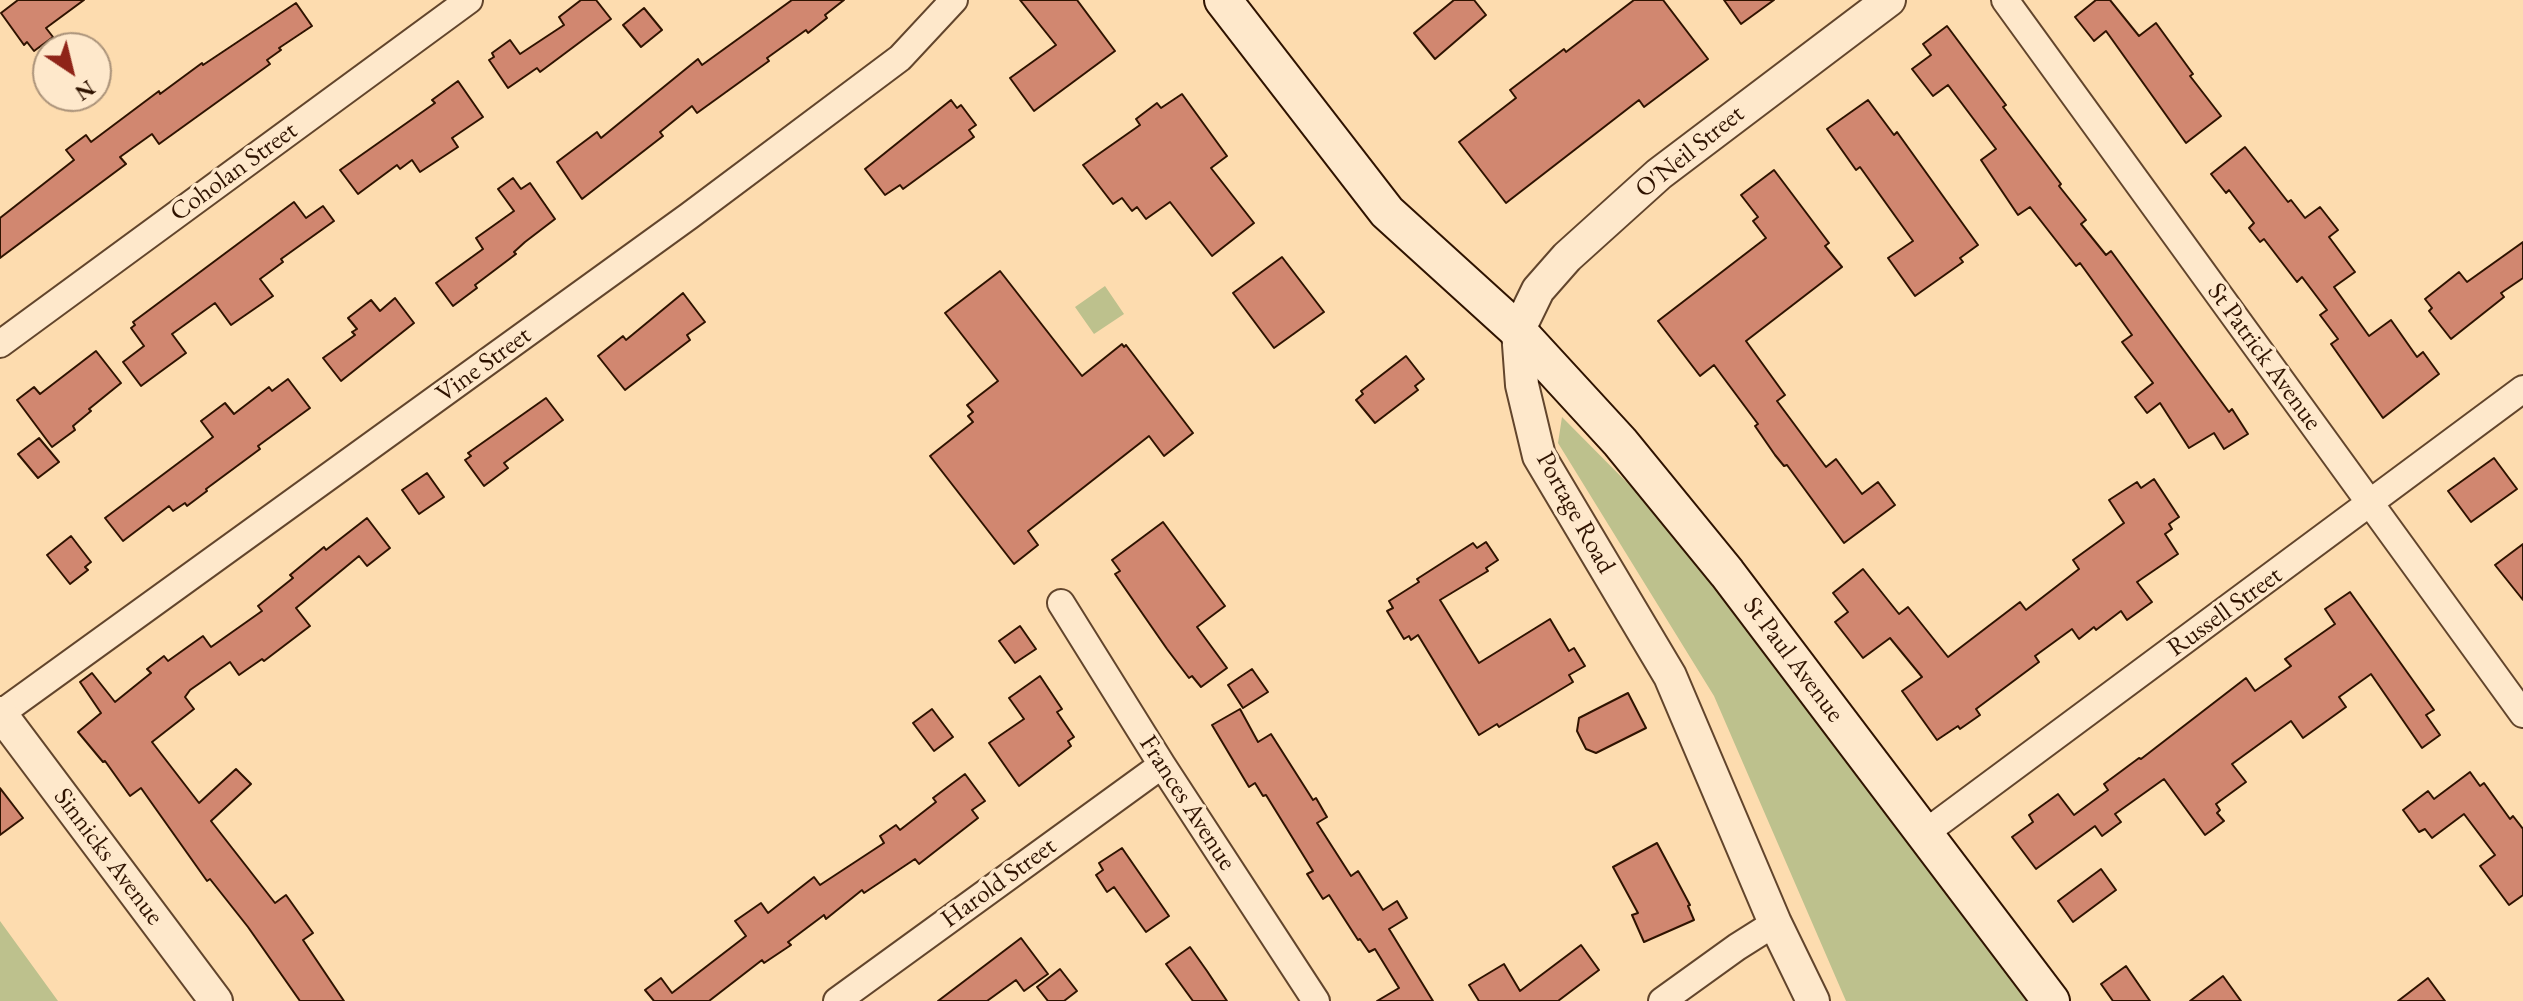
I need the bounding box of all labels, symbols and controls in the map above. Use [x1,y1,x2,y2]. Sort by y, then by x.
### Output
north arrow [32,32,112,112]
text: N [69,73,101,107]
street label: O'Neil Street [1629,99,1751,205]
street label: Coholan Street [164,115,304,229]
street label: St Patrick Avenue [2200,277,2328,437]
street label: Vine Street [431,320,537,410]
street label: Portage Road [1529,447,1621,579]
street label: Russell Street [2162,560,2288,664]
street label: St Paul Avenue [1736,591,1850,729]
street label: Frances Avenue [1132,730,1242,876]
street label: Sinnicks Avenue [46,782,170,932]
street label: Harold Street [935,831,1063,935]

